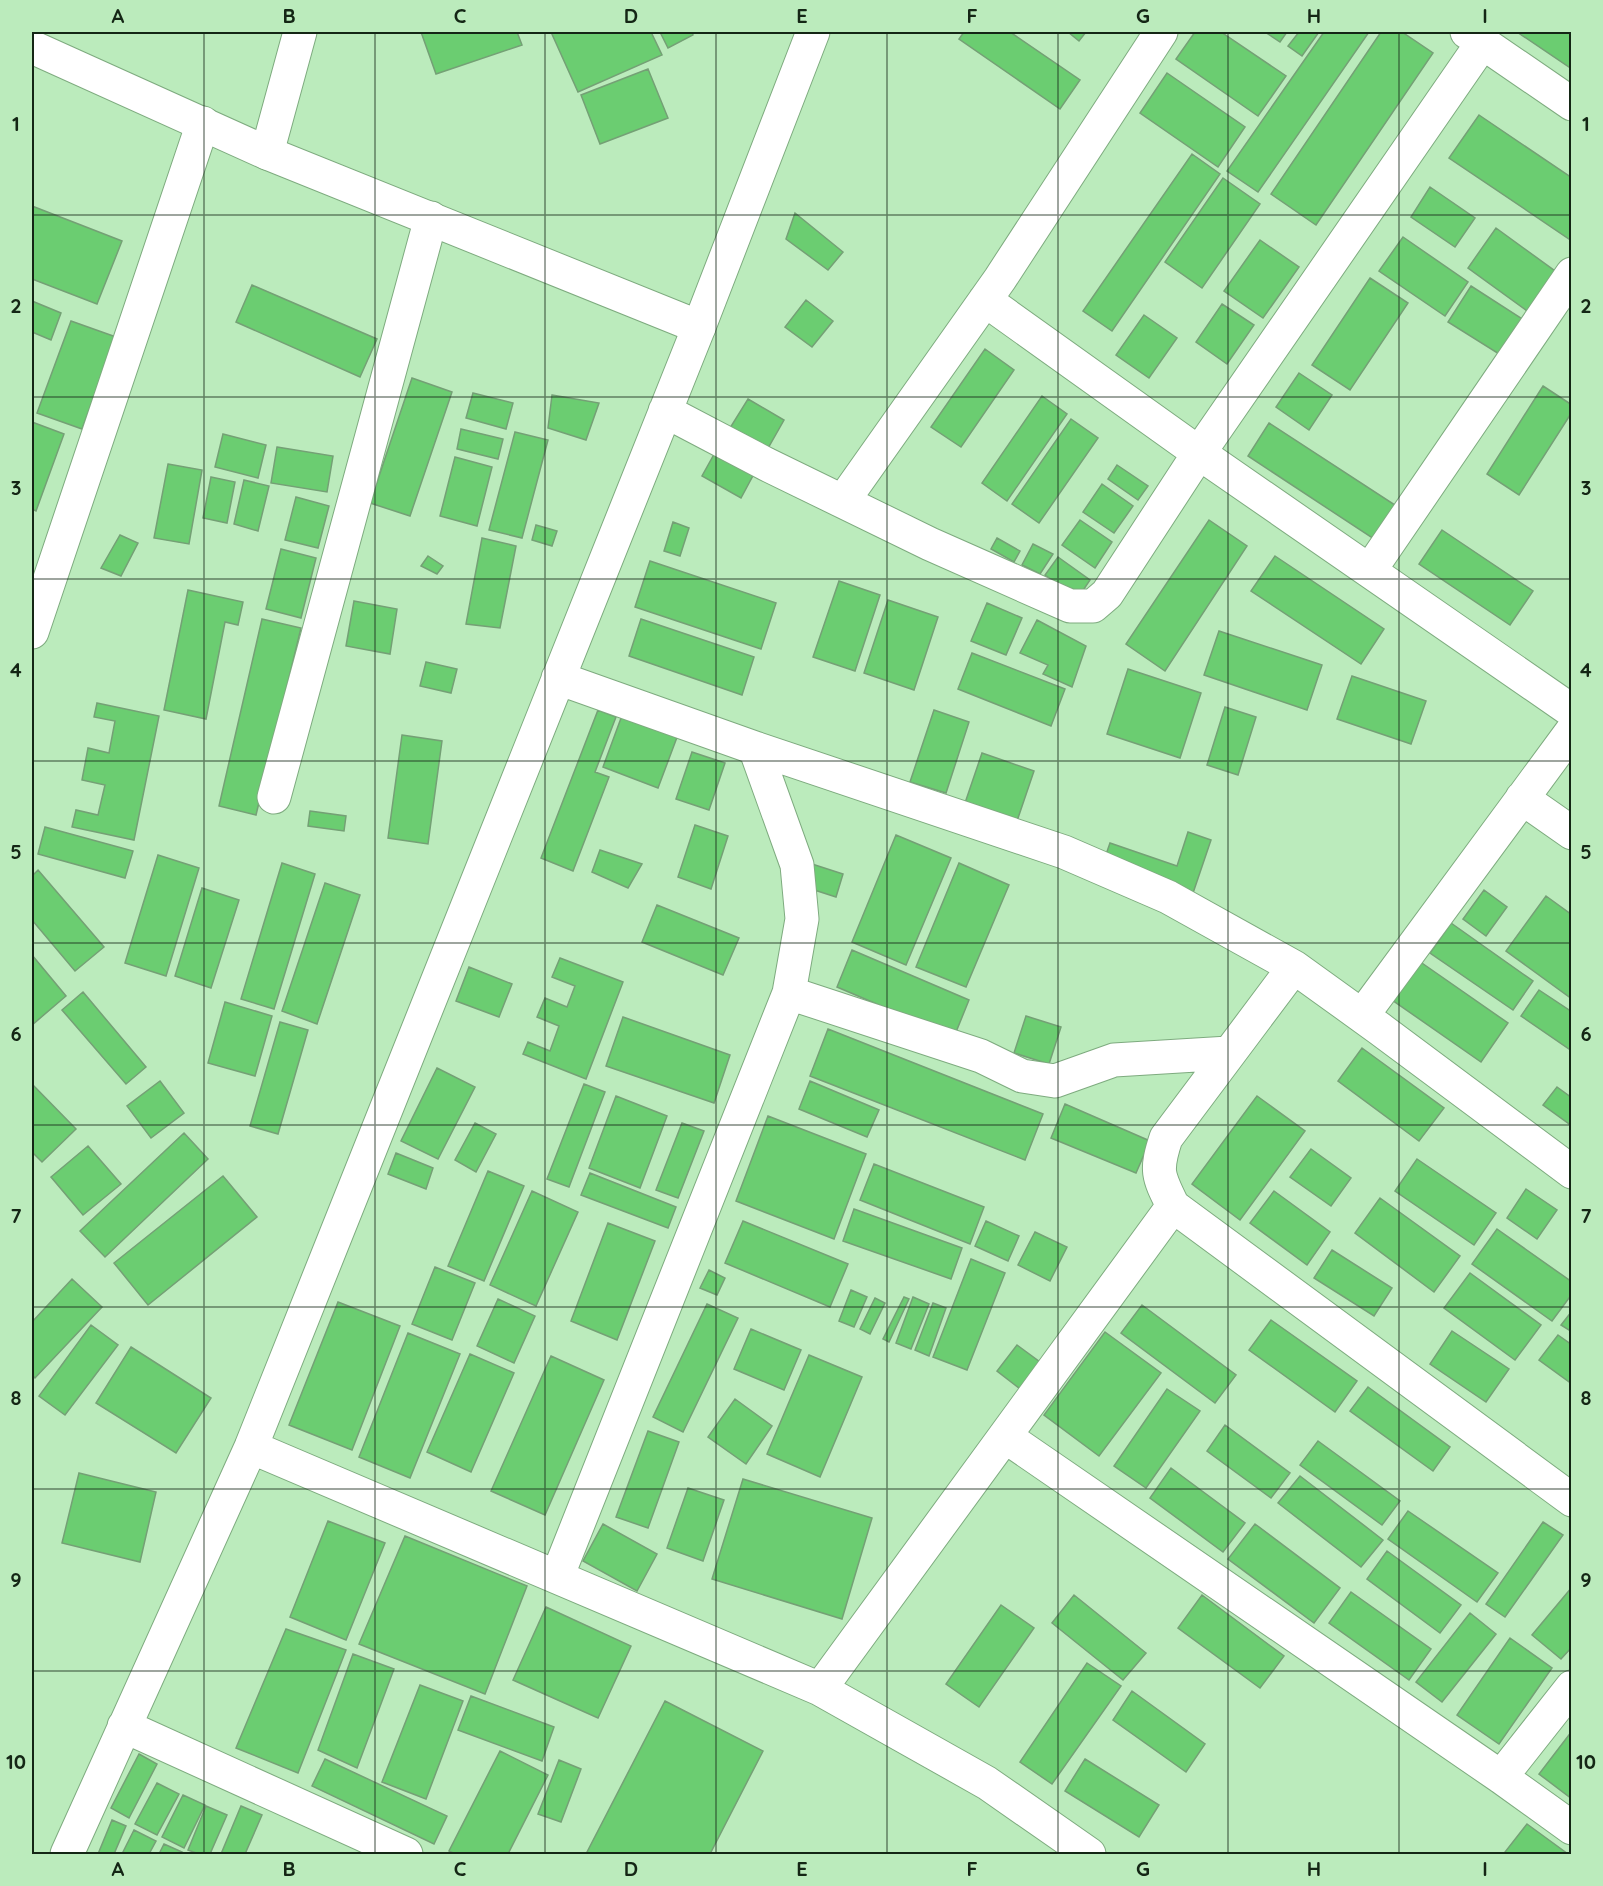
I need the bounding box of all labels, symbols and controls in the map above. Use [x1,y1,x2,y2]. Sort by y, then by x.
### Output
text: A [112,3,125,28]
text: B [282,3,296,28]
text: C [454,3,467,28]
text: D [624,3,638,28]
text: E [796,3,808,28]
text: F [966,3,978,28]
text: G [1136,3,1150,28]
text: H [1307,3,1321,28]
text: I [1482,3,1488,28]
text: 1 [12,111,20,136]
text: 1 [1582,111,1590,136]
text: 2 [10,293,22,318]
text: 2 [1580,293,1592,318]
text: 3 [11,475,21,500]
text: 3 [1581,475,1591,500]
text: 4 [10,657,22,682]
text: 4 [1580,657,1592,682]
text: 5 [10,839,22,864]
text: 5 [1580,839,1592,864]
text: 6 [10,1021,22,1046]
text: 6 [1580,1021,1592,1046]
text: 7 [11,1203,22,1228]
text: 7 [1581,1203,1592,1228]
text: 8 [11,1385,22,1410]
text: 8 [1581,1385,1592,1410]
text: 9 [10,1567,22,1592]
text: 9 [1580,1567,1592,1592]
text: 10 [6,1749,26,1774]
text: 10 [1576,1749,1596,1774]
text: A [112,1856,125,1881]
text: B [282,1856,296,1881]
text: C [454,1856,467,1881]
text: D [624,1856,638,1881]
text: E [796,1856,808,1881]
text: F [966,1856,978,1881]
text: G [1136,1856,1150,1881]
text: H [1307,1856,1321,1881]
text: I [1482,1856,1488,1881]

